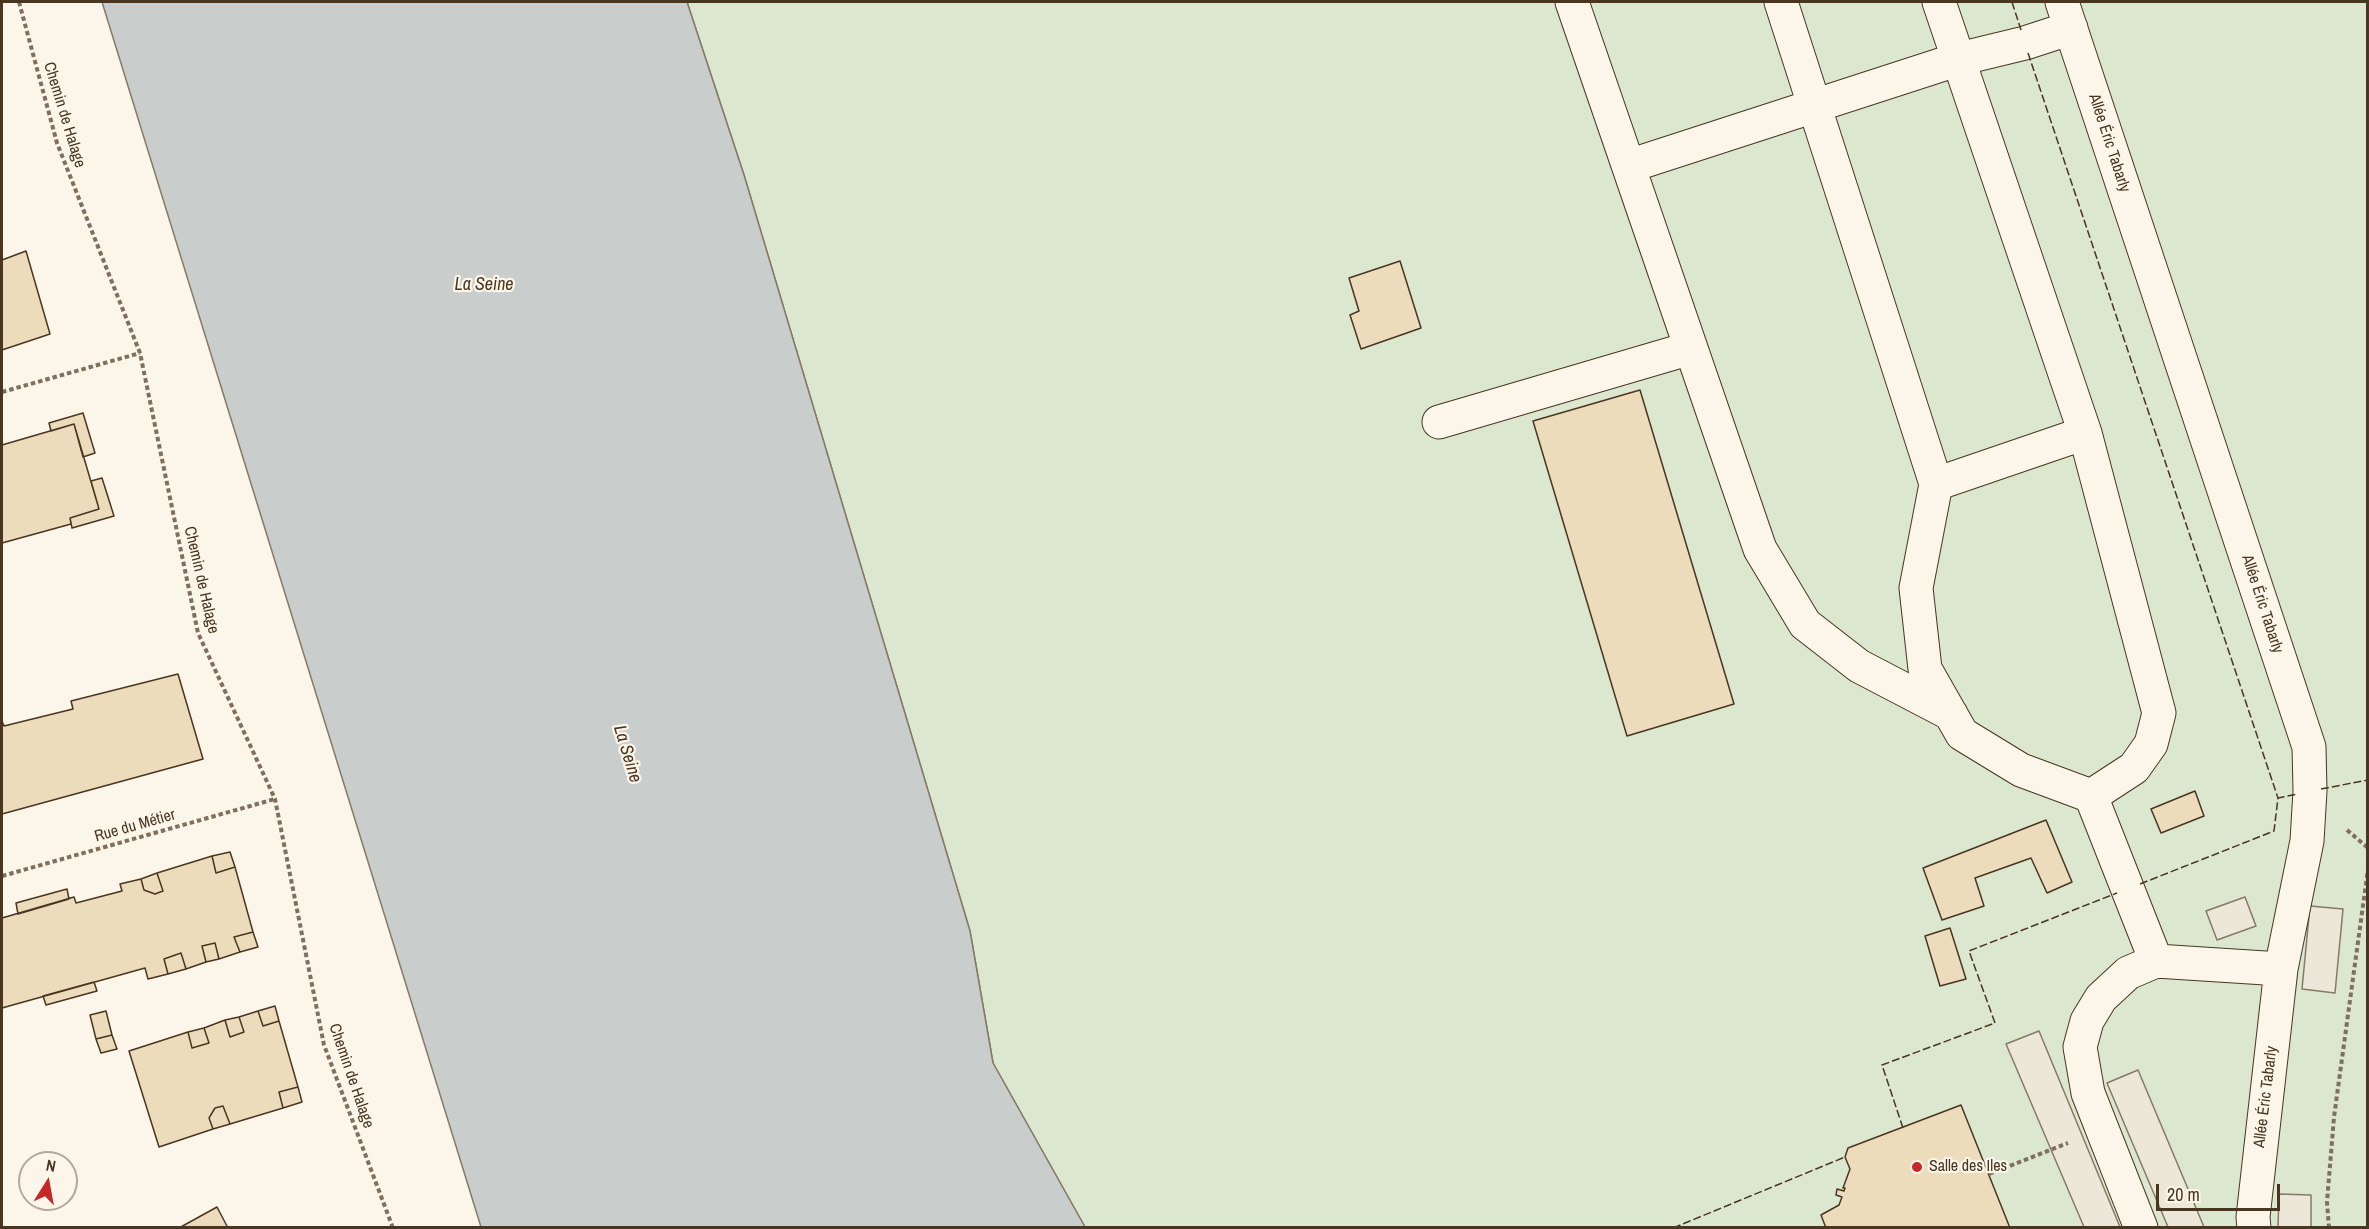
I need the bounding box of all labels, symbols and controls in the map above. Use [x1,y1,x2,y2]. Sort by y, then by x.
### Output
street label: Chemin de Halage [39,60,89,170]
street label: Allée Éric Tabarly [2084,91,2134,195]
water label: La Seine [454,274,514,296]
street label: Chemin de Halage [179,525,223,635]
street label: Allée Éric Tabarly [2237,552,2287,656]
water label: La Seine [608,723,646,785]
street label: Rue du Métier [92,805,178,847]
street label: Chemin de Halage [324,1021,378,1131]
street label: Allée Éric Tabarly [2250,1045,2282,1149]
north arrow [18,1151,78,1211]
text: N [44,1154,58,1177]
place label: Salle des Iles [1929,1157,2007,1177]
marker: Salle des Iles [1910,1160,1924,1174]
scale bar [2159,1172,2284,1210]
text: 20 m [2167,1182,2200,1207]

